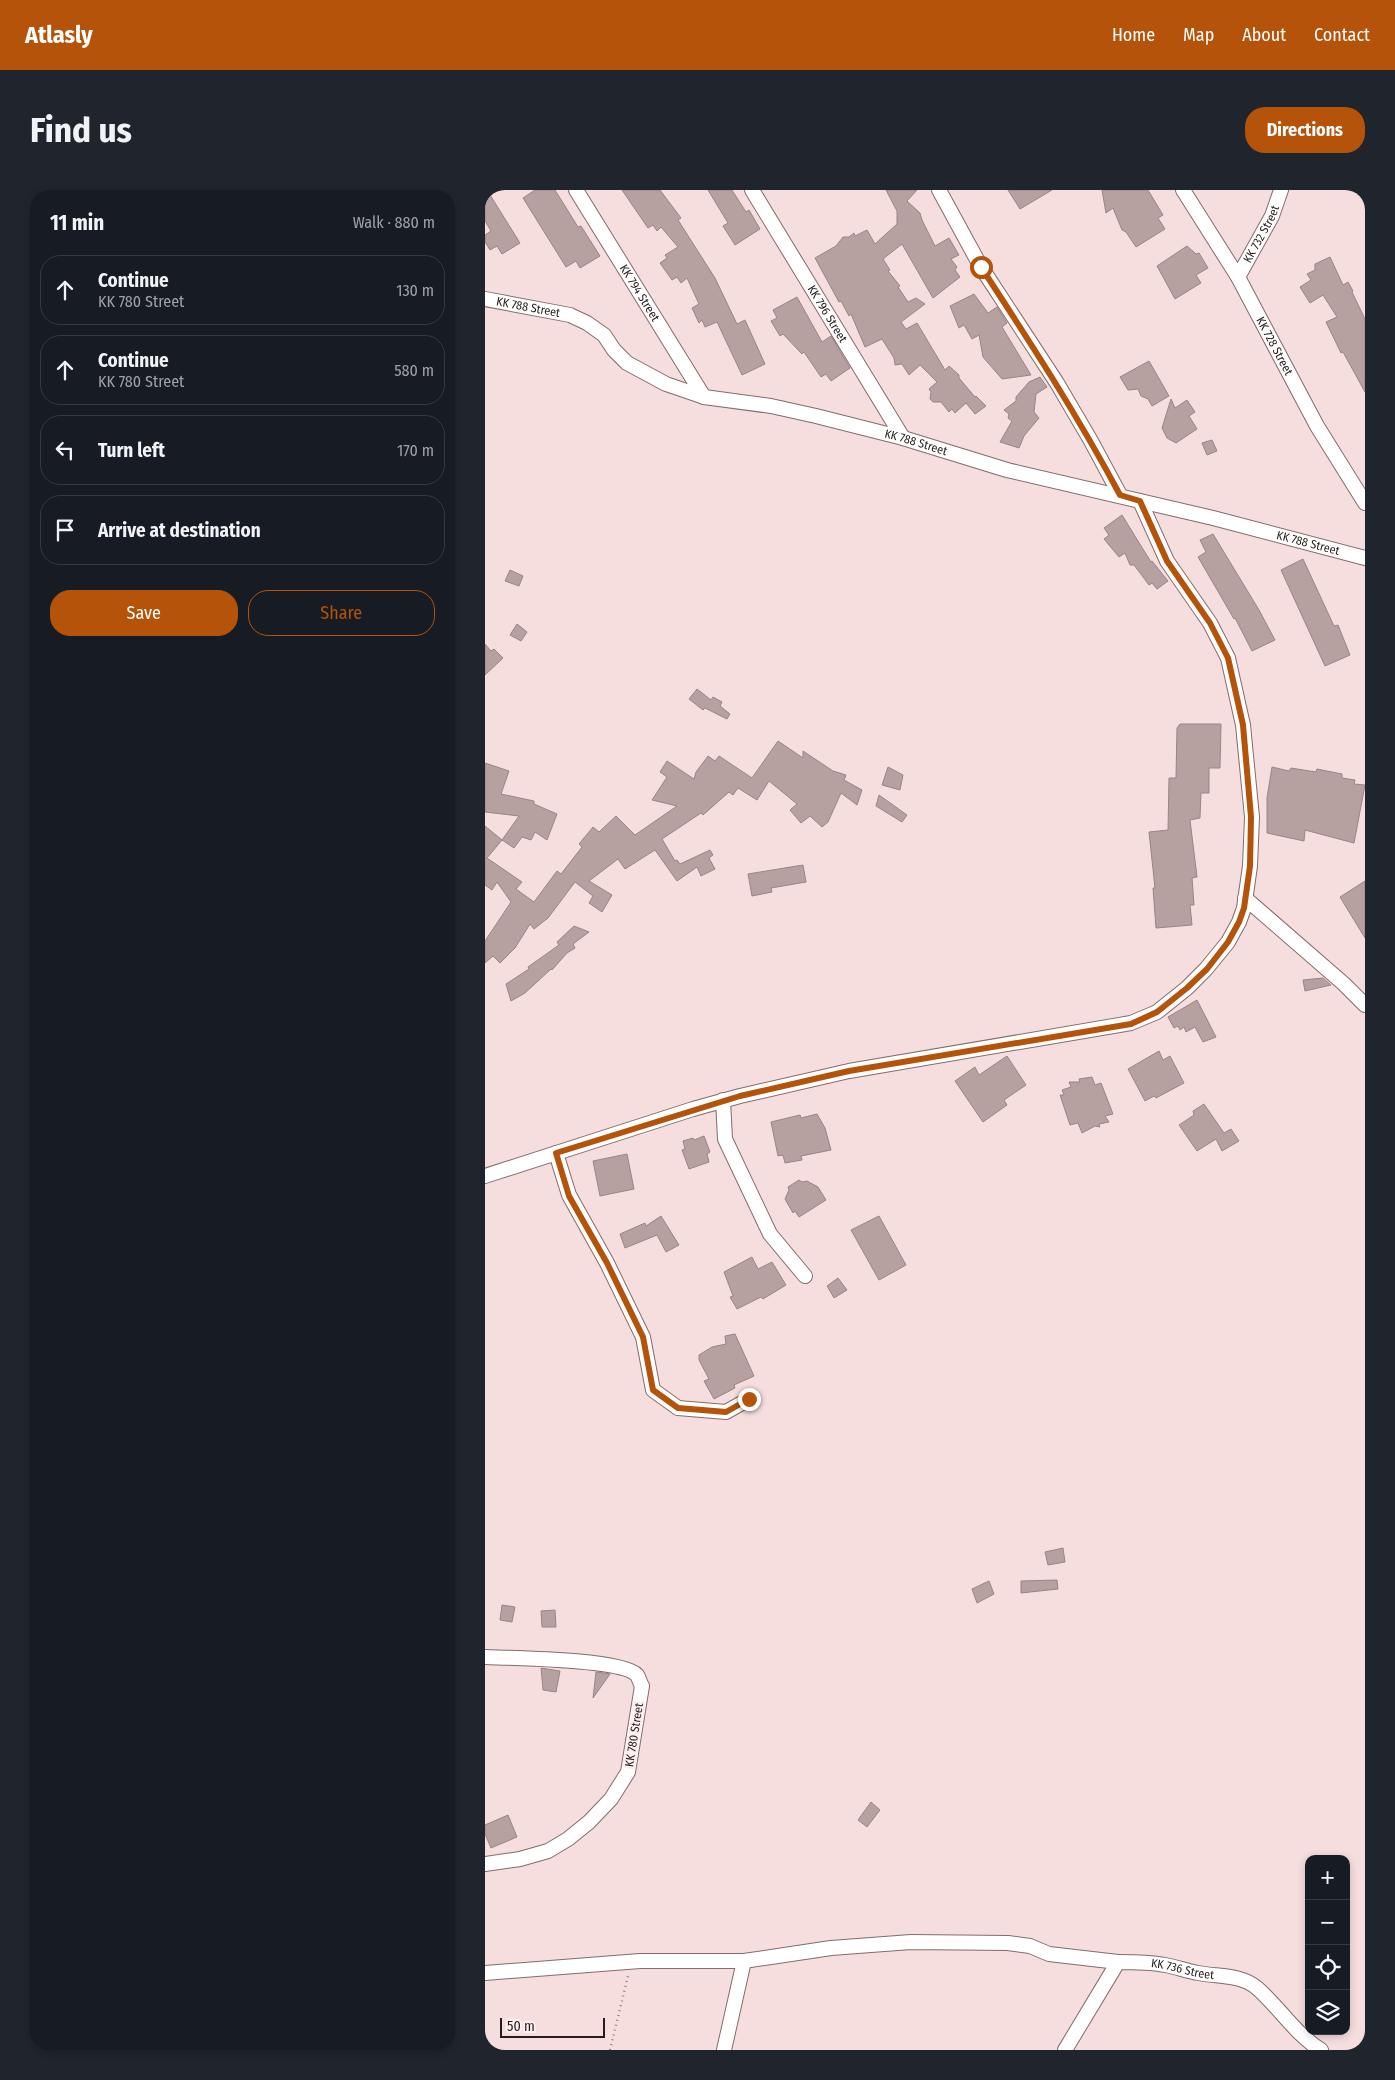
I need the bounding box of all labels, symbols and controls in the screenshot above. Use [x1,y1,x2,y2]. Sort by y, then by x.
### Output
text: Atlasly [25,21,93,49]
text: Home [1112,24,1155,46]
text: Map [1183,24,1214,46]
text: About [1242,24,1286,46]
text: Contact [1314,24,1370,46]
button: Directions [1245,107,1365,153]
text: Find us [30,109,132,151]
street label: KK 732 Street [1240,203,1282,265]
text: 11 min [50,210,104,236]
text: Walk · 880 m [353,213,435,232]
route start [970,256,993,279]
street label: KK 794 Street [617,262,663,324]
text: Continue [98,269,169,292]
icon: ahead [51,276,79,304]
text: 130 m [396,281,434,300]
street label: KK 796 Street [805,283,850,345]
text: KK 780 Street [98,292,184,311]
street label: KK 788 Street [495,294,561,320]
street label: KK 728 Street [1253,314,1296,378]
text: Continue [98,349,169,372]
icon: ahead [51,356,79,384]
text: 580 m [394,361,434,380]
text: KK 780 Street [98,372,184,391]
street label: KK 788 Street [883,427,949,458]
icon: left [51,436,79,464]
text: Turn left [98,439,165,462]
text: 170 m [397,441,434,460]
icon: arrive [51,516,79,544]
text: Arrive at destination [98,519,261,542]
street label: KK 788 Street [1275,528,1341,558]
button: Save [50,590,238,636]
button: Share [248,590,435,636]
route end [738,1388,761,1411]
street label: KK 780 Street [622,1702,646,1768]
map controls [1305,1855,1350,2035]
button: + [1305,1855,1350,1900]
button: − [1305,1900,1350,1945]
button: locate [1305,1945,1350,1990]
street label: KK 736 Street [1150,1956,1215,1982]
button: layers [1305,1990,1350,2035]
scale bar [500,2015,605,2038]
text: 50 m [507,2018,535,2035]

